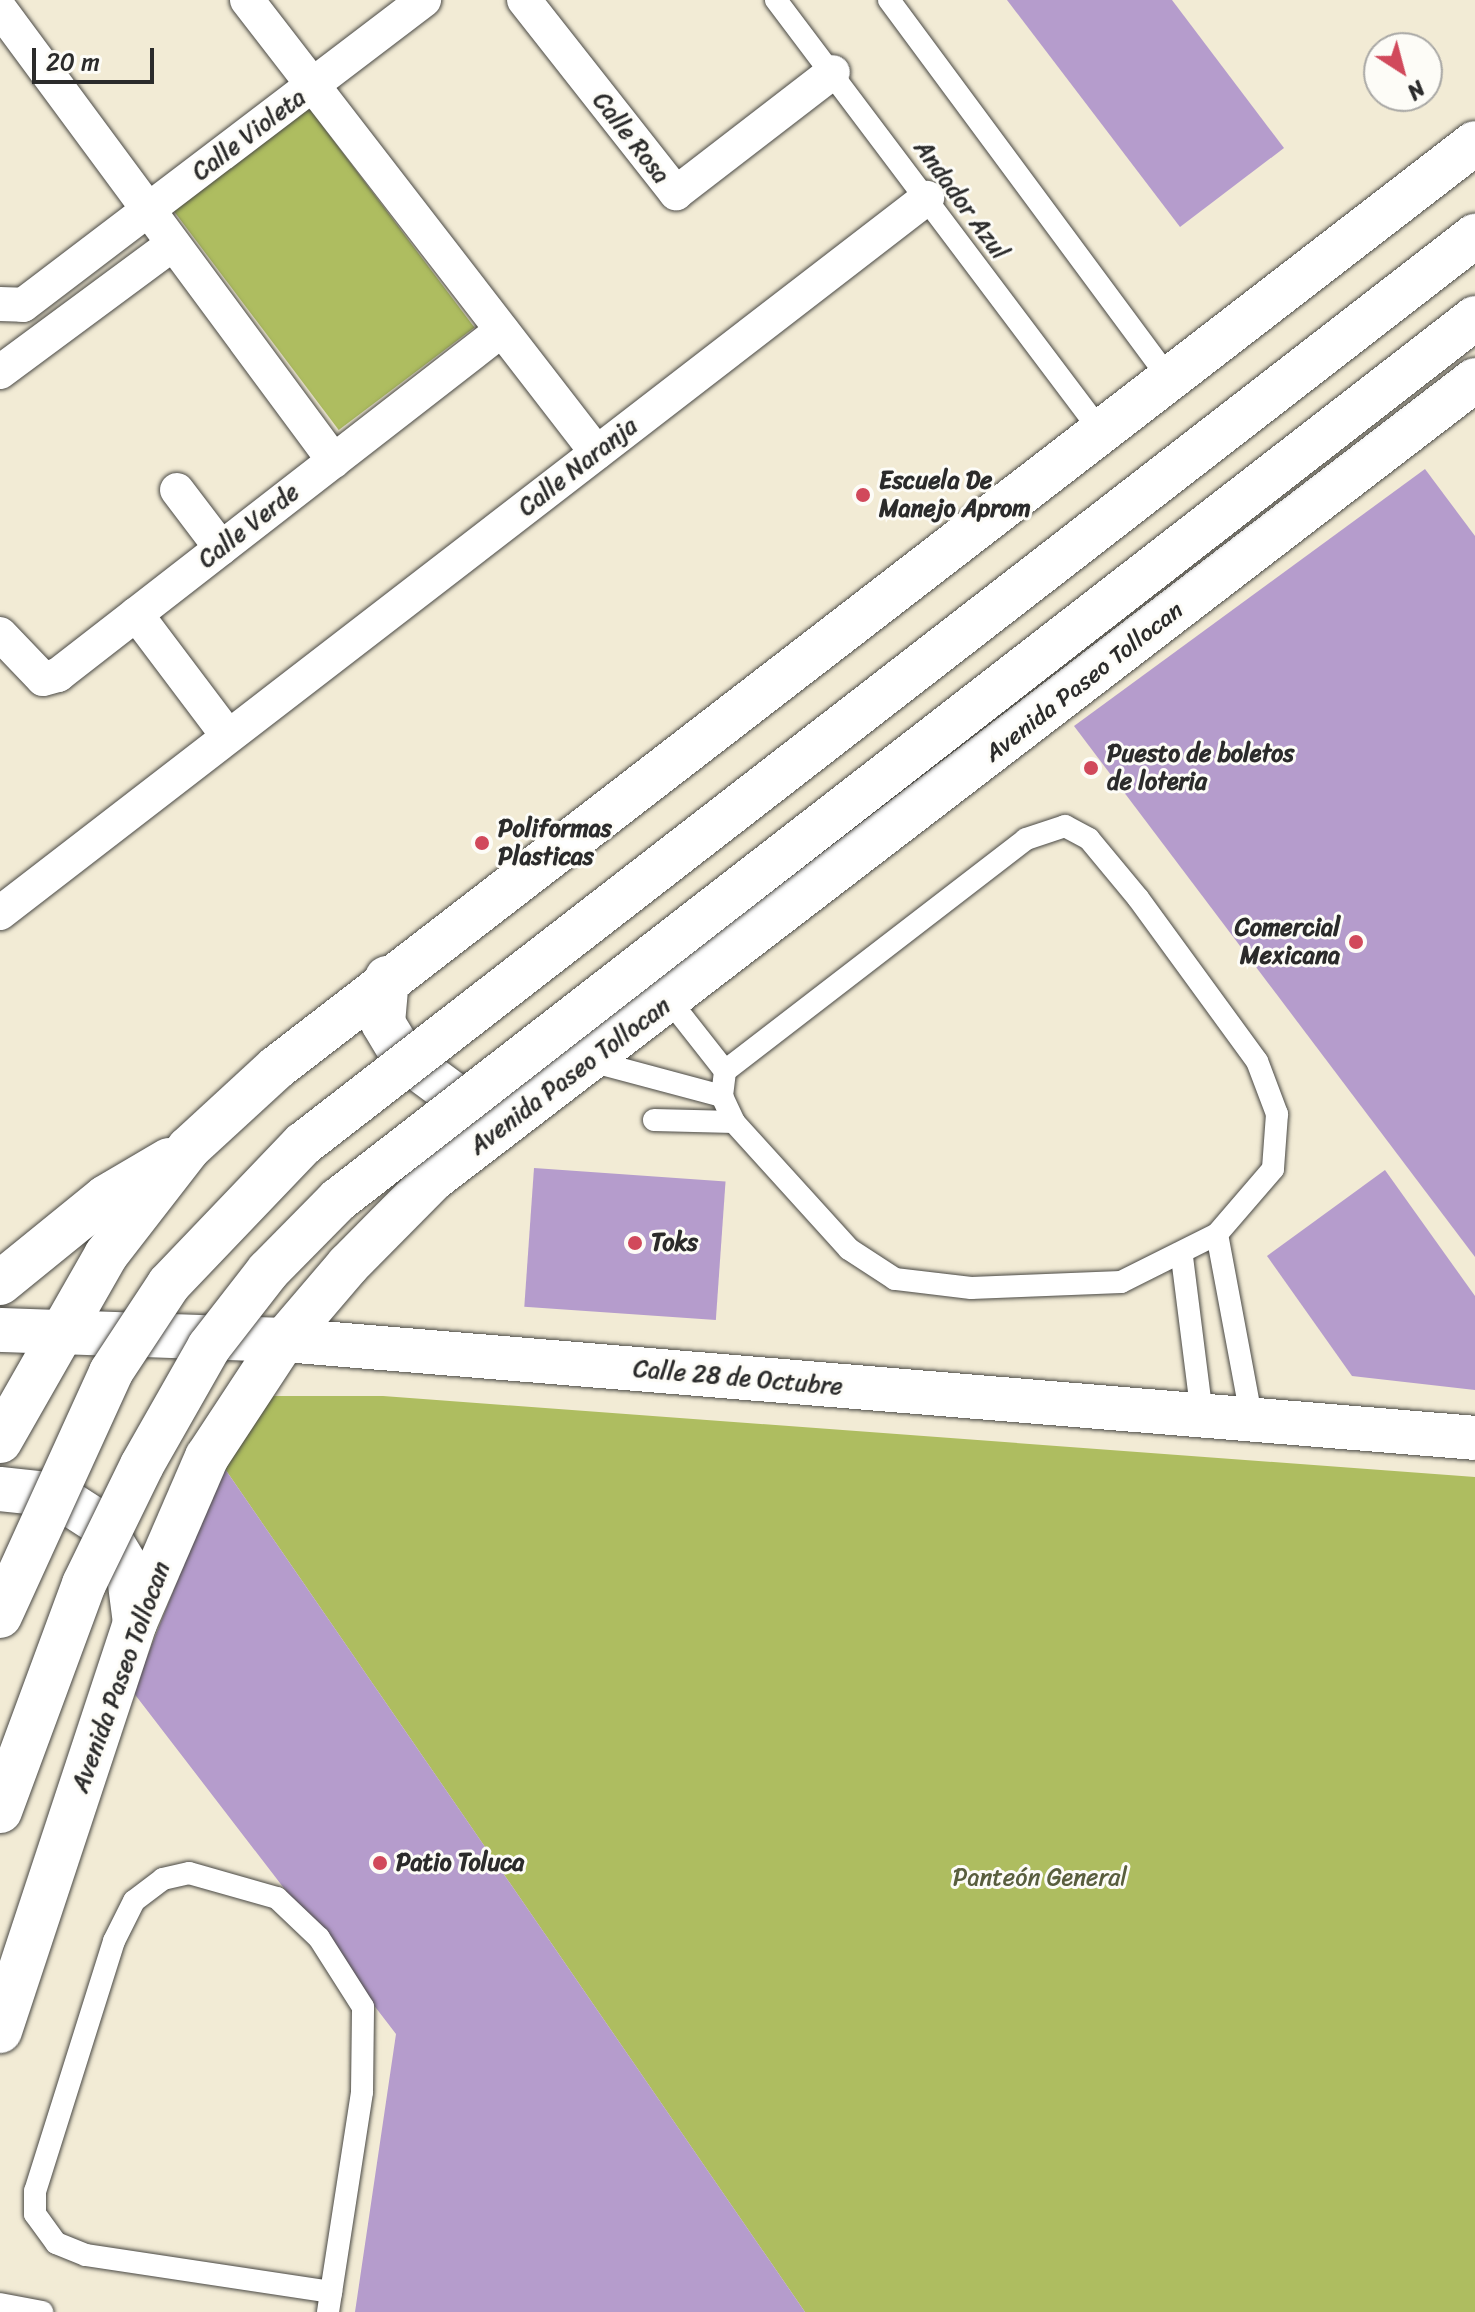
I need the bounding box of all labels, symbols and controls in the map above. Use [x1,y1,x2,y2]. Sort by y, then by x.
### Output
scale bar [36,32,158,82]
north arrow [1363,32,1443,112]
text: 20 m [46,41,100,83]
text: N [1399,70,1434,110]
street label: Calle Violeta [187,83,311,187]
street label: Calle Rosa [586,86,676,190]
street label: Andador Azul [908,134,1014,266]
street label: Calle Naranja [513,412,643,522]
place label: Escuela De Manejo Aprom [879,467,1031,523]
street label: Calle Verde [193,478,305,574]
marker: Escuela De Manejo Aprom [854,486,872,504]
street label: Avenida Paseo Tollocan [979,596,1189,768]
place label: Puesto de boletos de loteria [1107,740,1295,796]
marker: Puesto de boletos de loteria [1082,759,1100,777]
place label: Poliformas Plasticas [498,815,612,871]
marker: Poliformas Plasticas [473,834,491,852]
place label: Comercial Mexicana [1235,914,1340,970]
marker: Comercial Mexicana [1347,933,1365,951]
street label: Avenida Paseo Tollocan [464,991,676,1161]
place label: Toks [651,1229,698,1257]
marker: Toks [626,1234,644,1252]
street label: Calle 28 de Octubre [632,1354,844,1402]
street label: Avenida Paseo Tollocan [66,1557,176,1797]
place label: Patio Toluca [396,1849,525,1877]
marker: Patio Toluca [371,1854,389,1872]
park label: Panteón General [952,1864,1128,1892]

